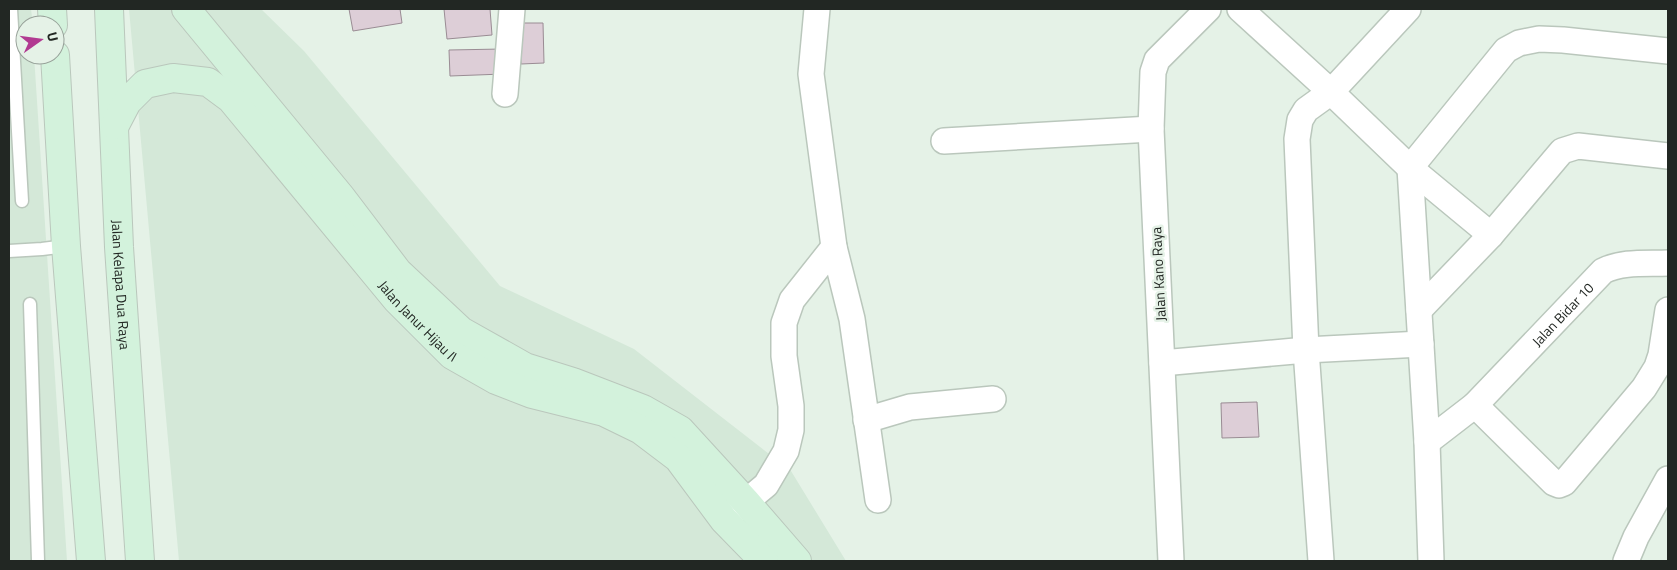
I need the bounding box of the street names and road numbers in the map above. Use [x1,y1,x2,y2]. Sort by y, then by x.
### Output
street label: Jalan Kelapa Dua Raya [107,219,136,350]
street label: Jalan Kano Raya [1145,226,1171,322]
street label: Jalan Janur Hijau II [374,275,461,366]
street label: Jalan Bidar 10 [1526,277,1598,351]

